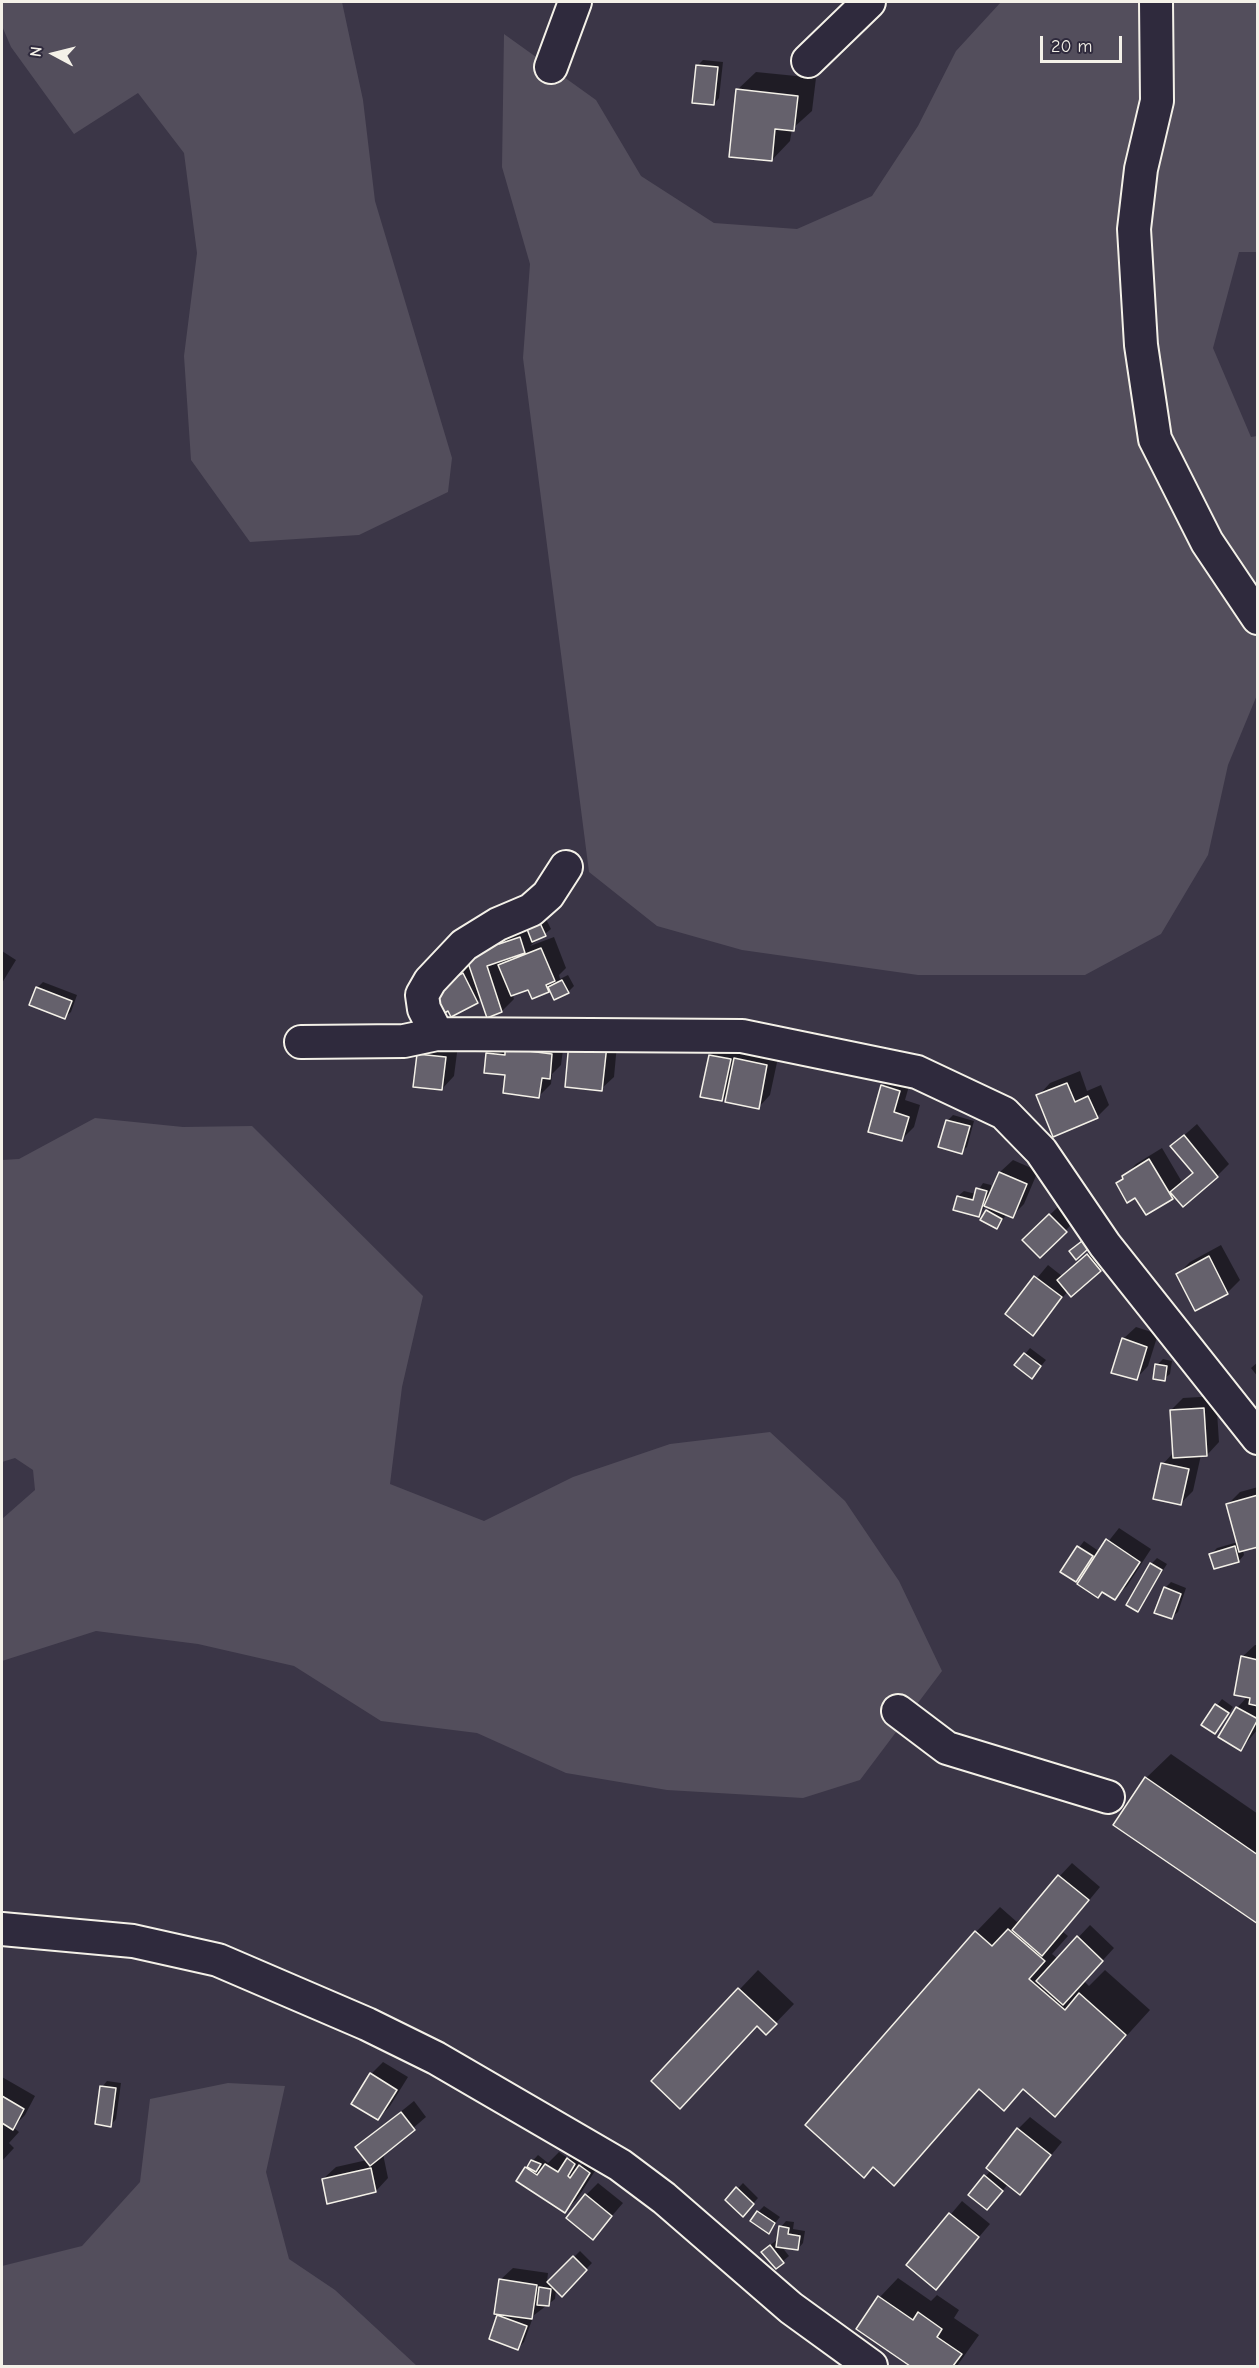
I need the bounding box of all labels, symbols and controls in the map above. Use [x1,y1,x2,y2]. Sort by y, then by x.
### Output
north arrow [24,24,84,84]
scale bar [1043,24,1126,62]
text: 20 m [1051,36,1092,57]
text: N [27,46,46,58]

